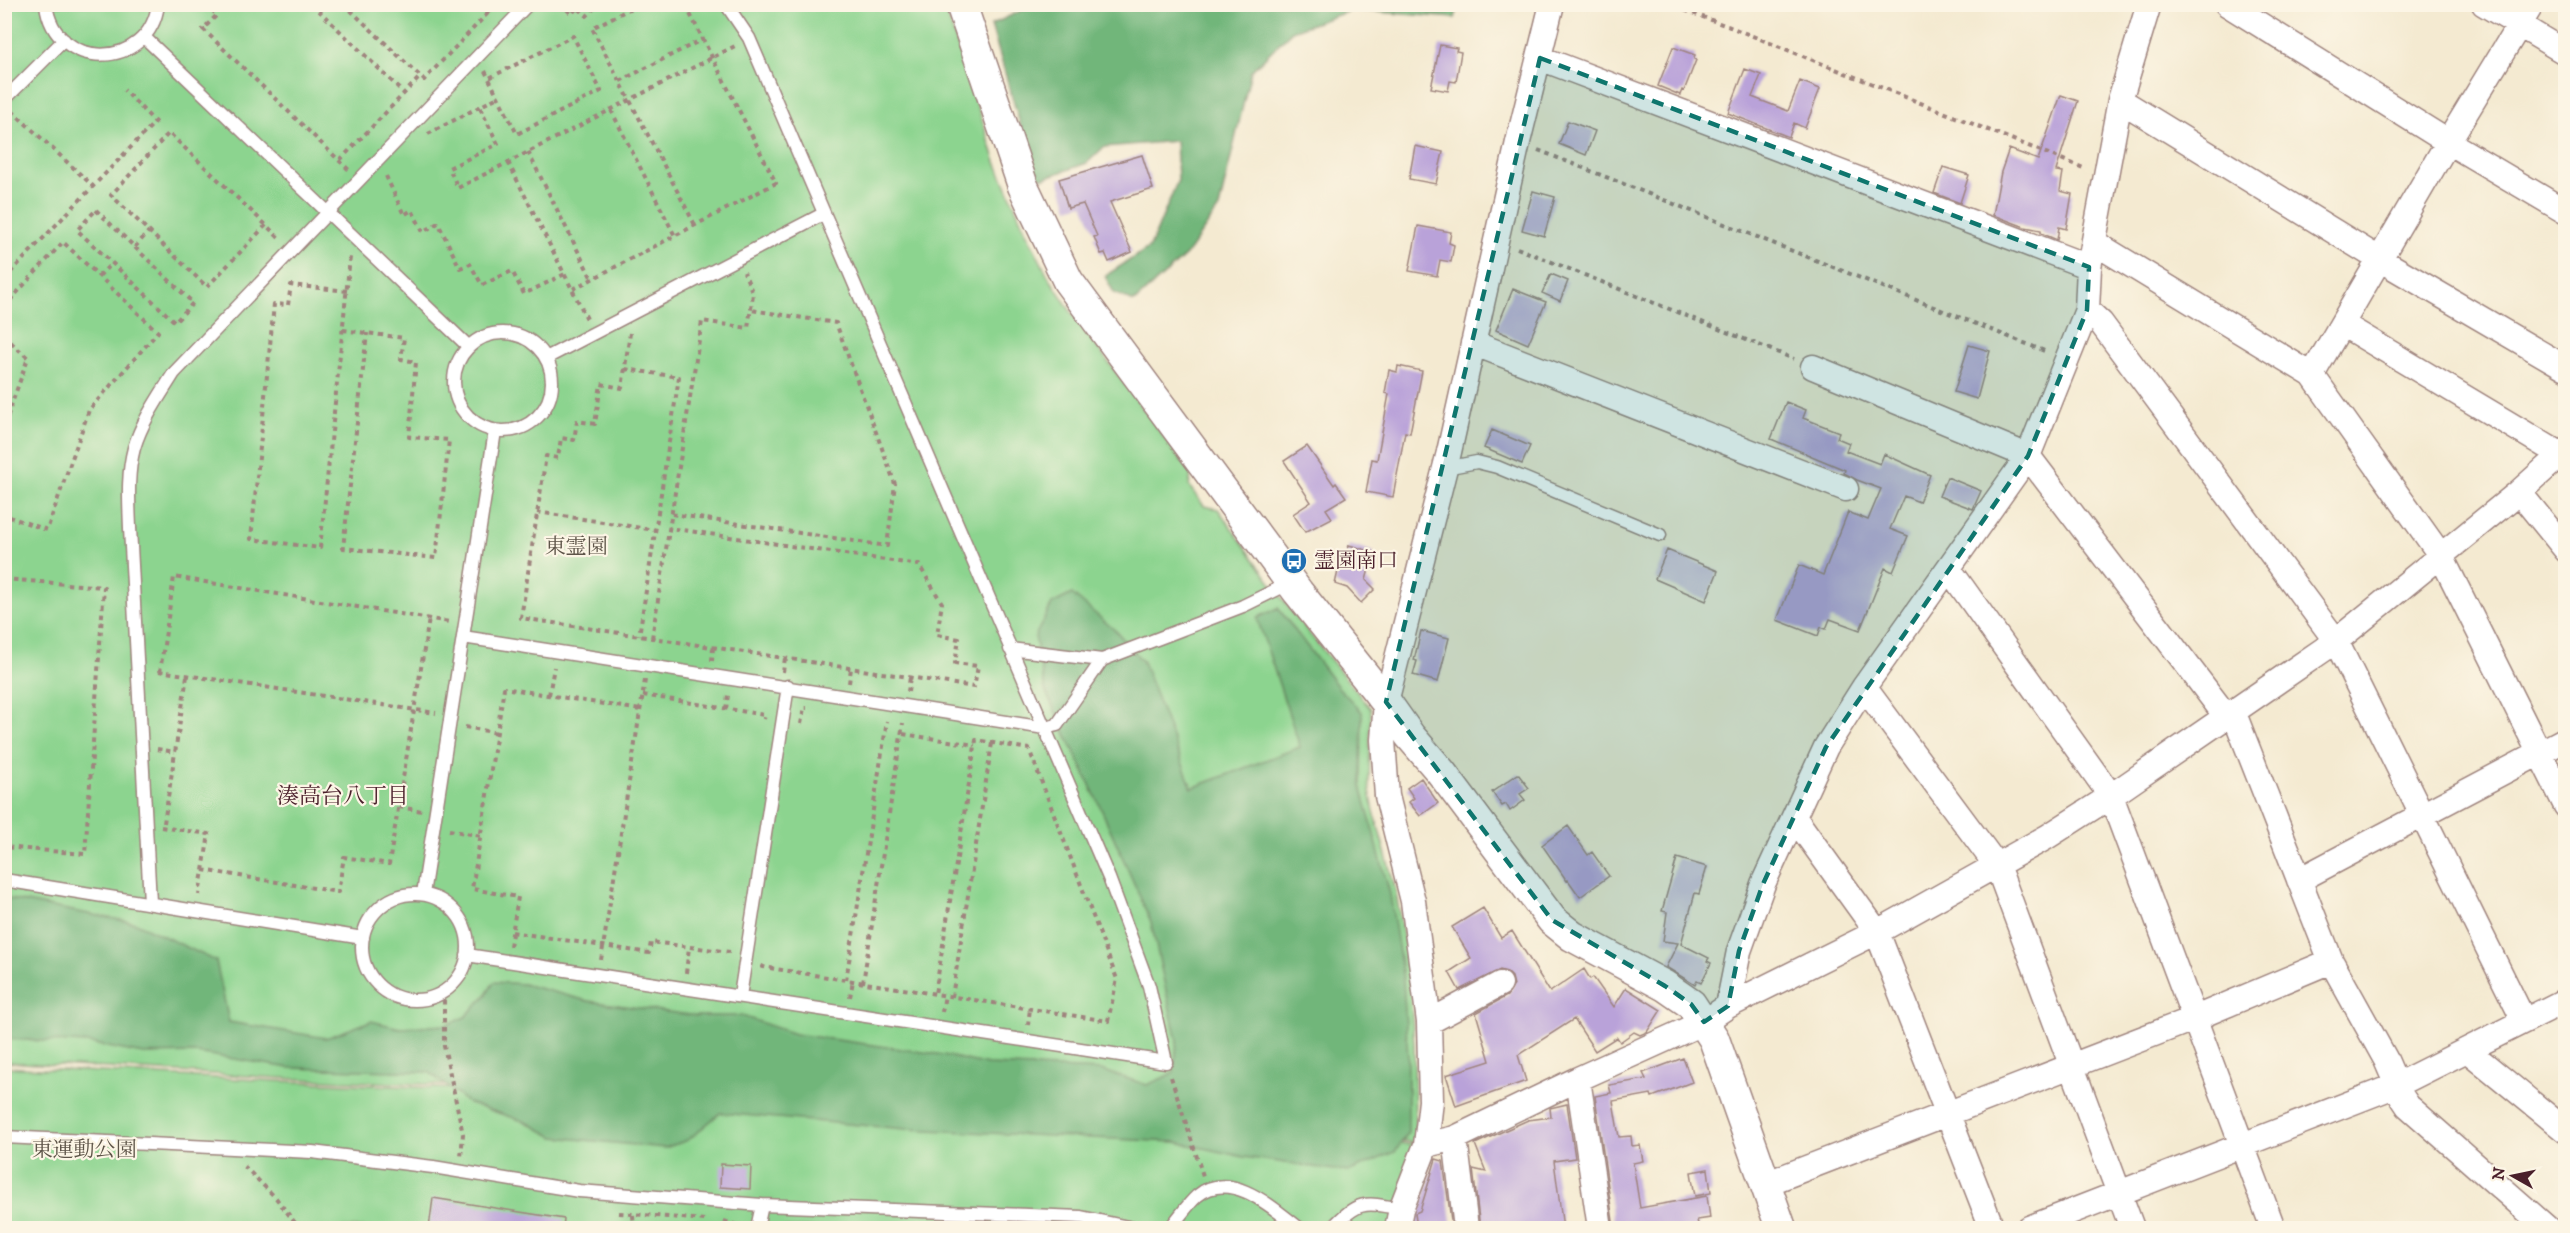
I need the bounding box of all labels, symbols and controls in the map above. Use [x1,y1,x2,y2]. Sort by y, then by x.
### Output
park label: 東霊園 [545,534,608,560]
bus stop icon: 霊園南口 [1279,546,1309,576]
place label: 霊園南口 [1314,548,1398,574]
district label: 湊高台八丁目 [277,783,409,810]
park label: 東運動公園 [32,1137,137,1163]
north arrow [2483,1146,2543,1206]
text: N [2488,1166,2510,1182]

